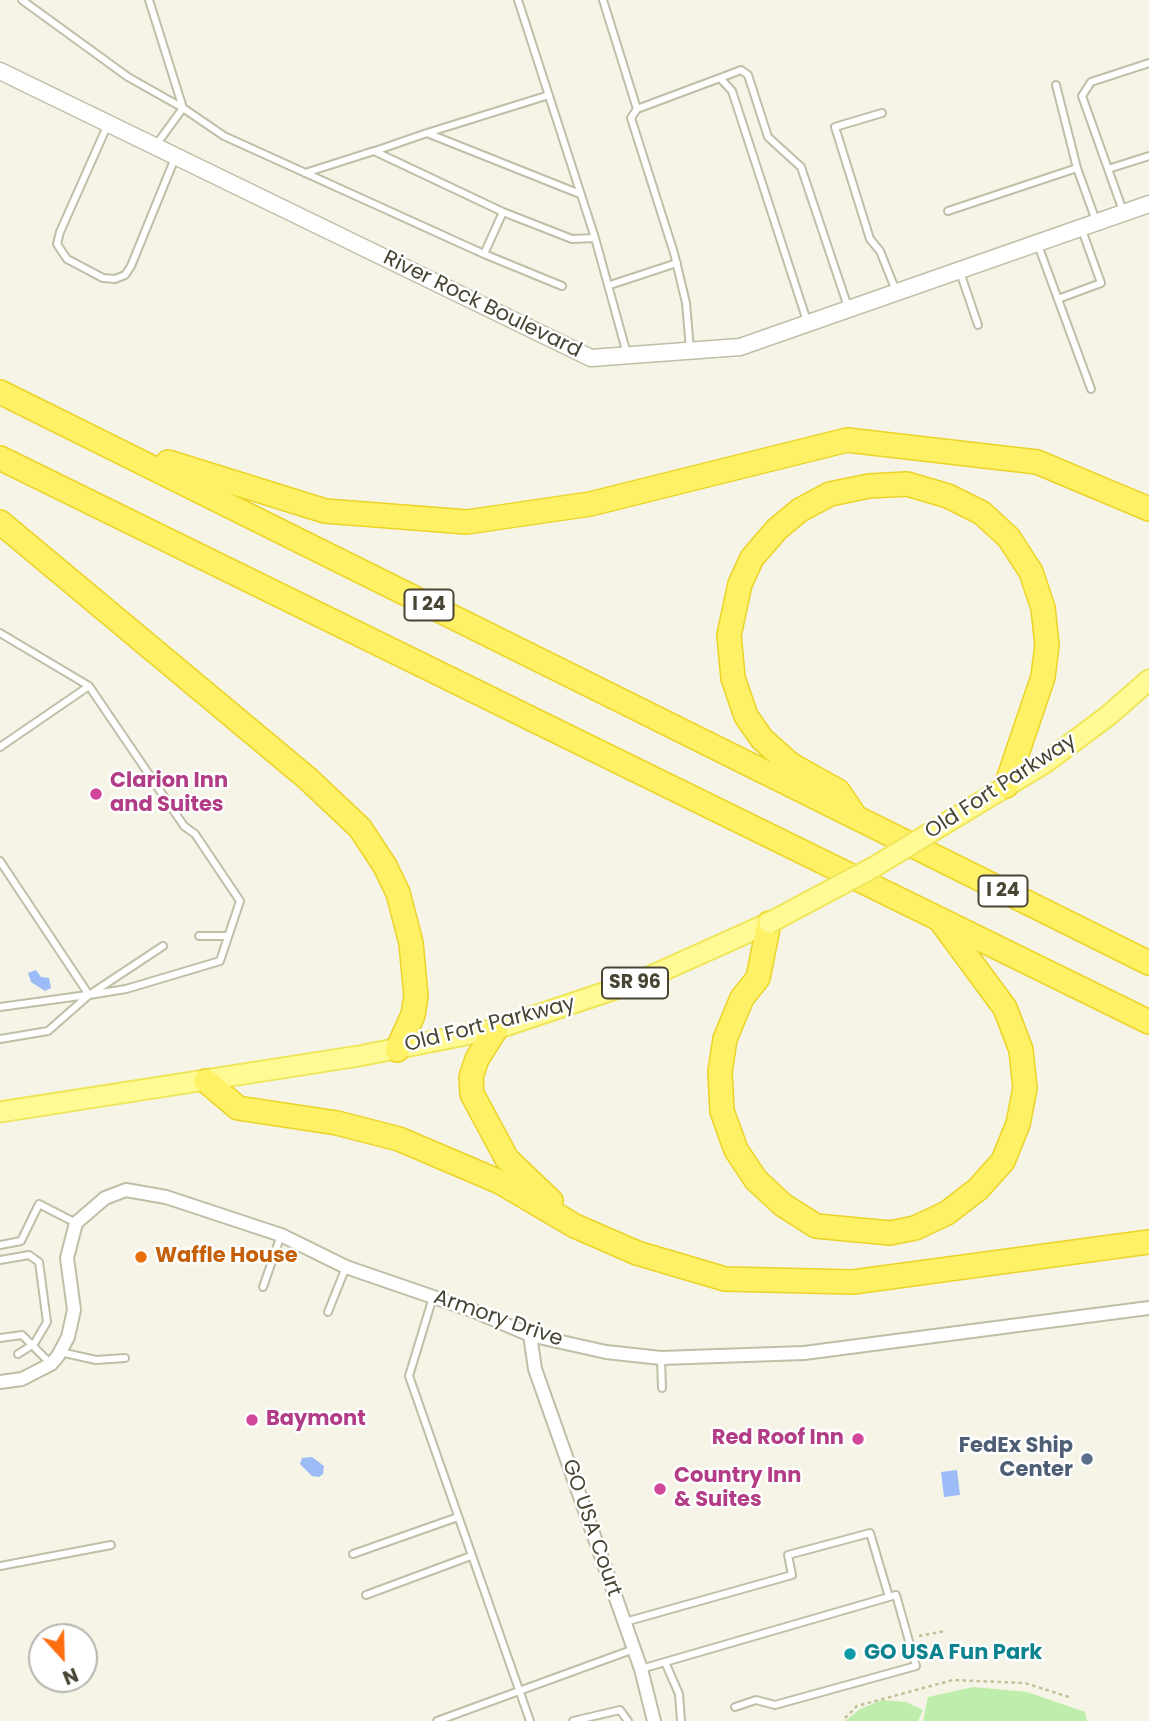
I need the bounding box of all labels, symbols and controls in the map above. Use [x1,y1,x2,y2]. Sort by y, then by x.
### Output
street label: River Rock Boulevard [379,246,585,364]
road number: I 24 [404,590,453,620]
street label: Old Fort Parkway [921,729,1081,845]
place label: Clarion Inn and Suites [110,769,228,819]
marker: Clarion Inn and Suites [88,786,104,802]
road number: I 24 [978,876,1028,906]
road number: SR 96 [602,967,668,998]
street label: Old Fort Parkway [402,992,578,1058]
place label: Waffle House [155,1244,298,1270]
marker: Waffle House [133,1249,149,1265]
street label: Armory Drive [430,1285,566,1353]
place label: Baymont [266,1407,366,1433]
marker: Baymont [244,1412,260,1428]
place label: Red Roof Inn [712,1426,844,1452]
marker: Red Roof Inn [850,1431,866,1447]
place label: FedEx Ship Center [959,1434,1073,1484]
marker: FedEx Ship Center [1079,1451,1095,1467]
street label: GO USA Court [556,1456,626,1600]
place label: Country Inn & Suites [674,1464,801,1514]
marker: Country Inn & Suites [652,1481,668,1497]
north arrow [28,1623,98,1693]
place label: GO USA Fun Park [864,1641,1042,1667]
marker: GO USA Fun Park [842,1646,858,1662]
text: N [59,1661,82,1691]

